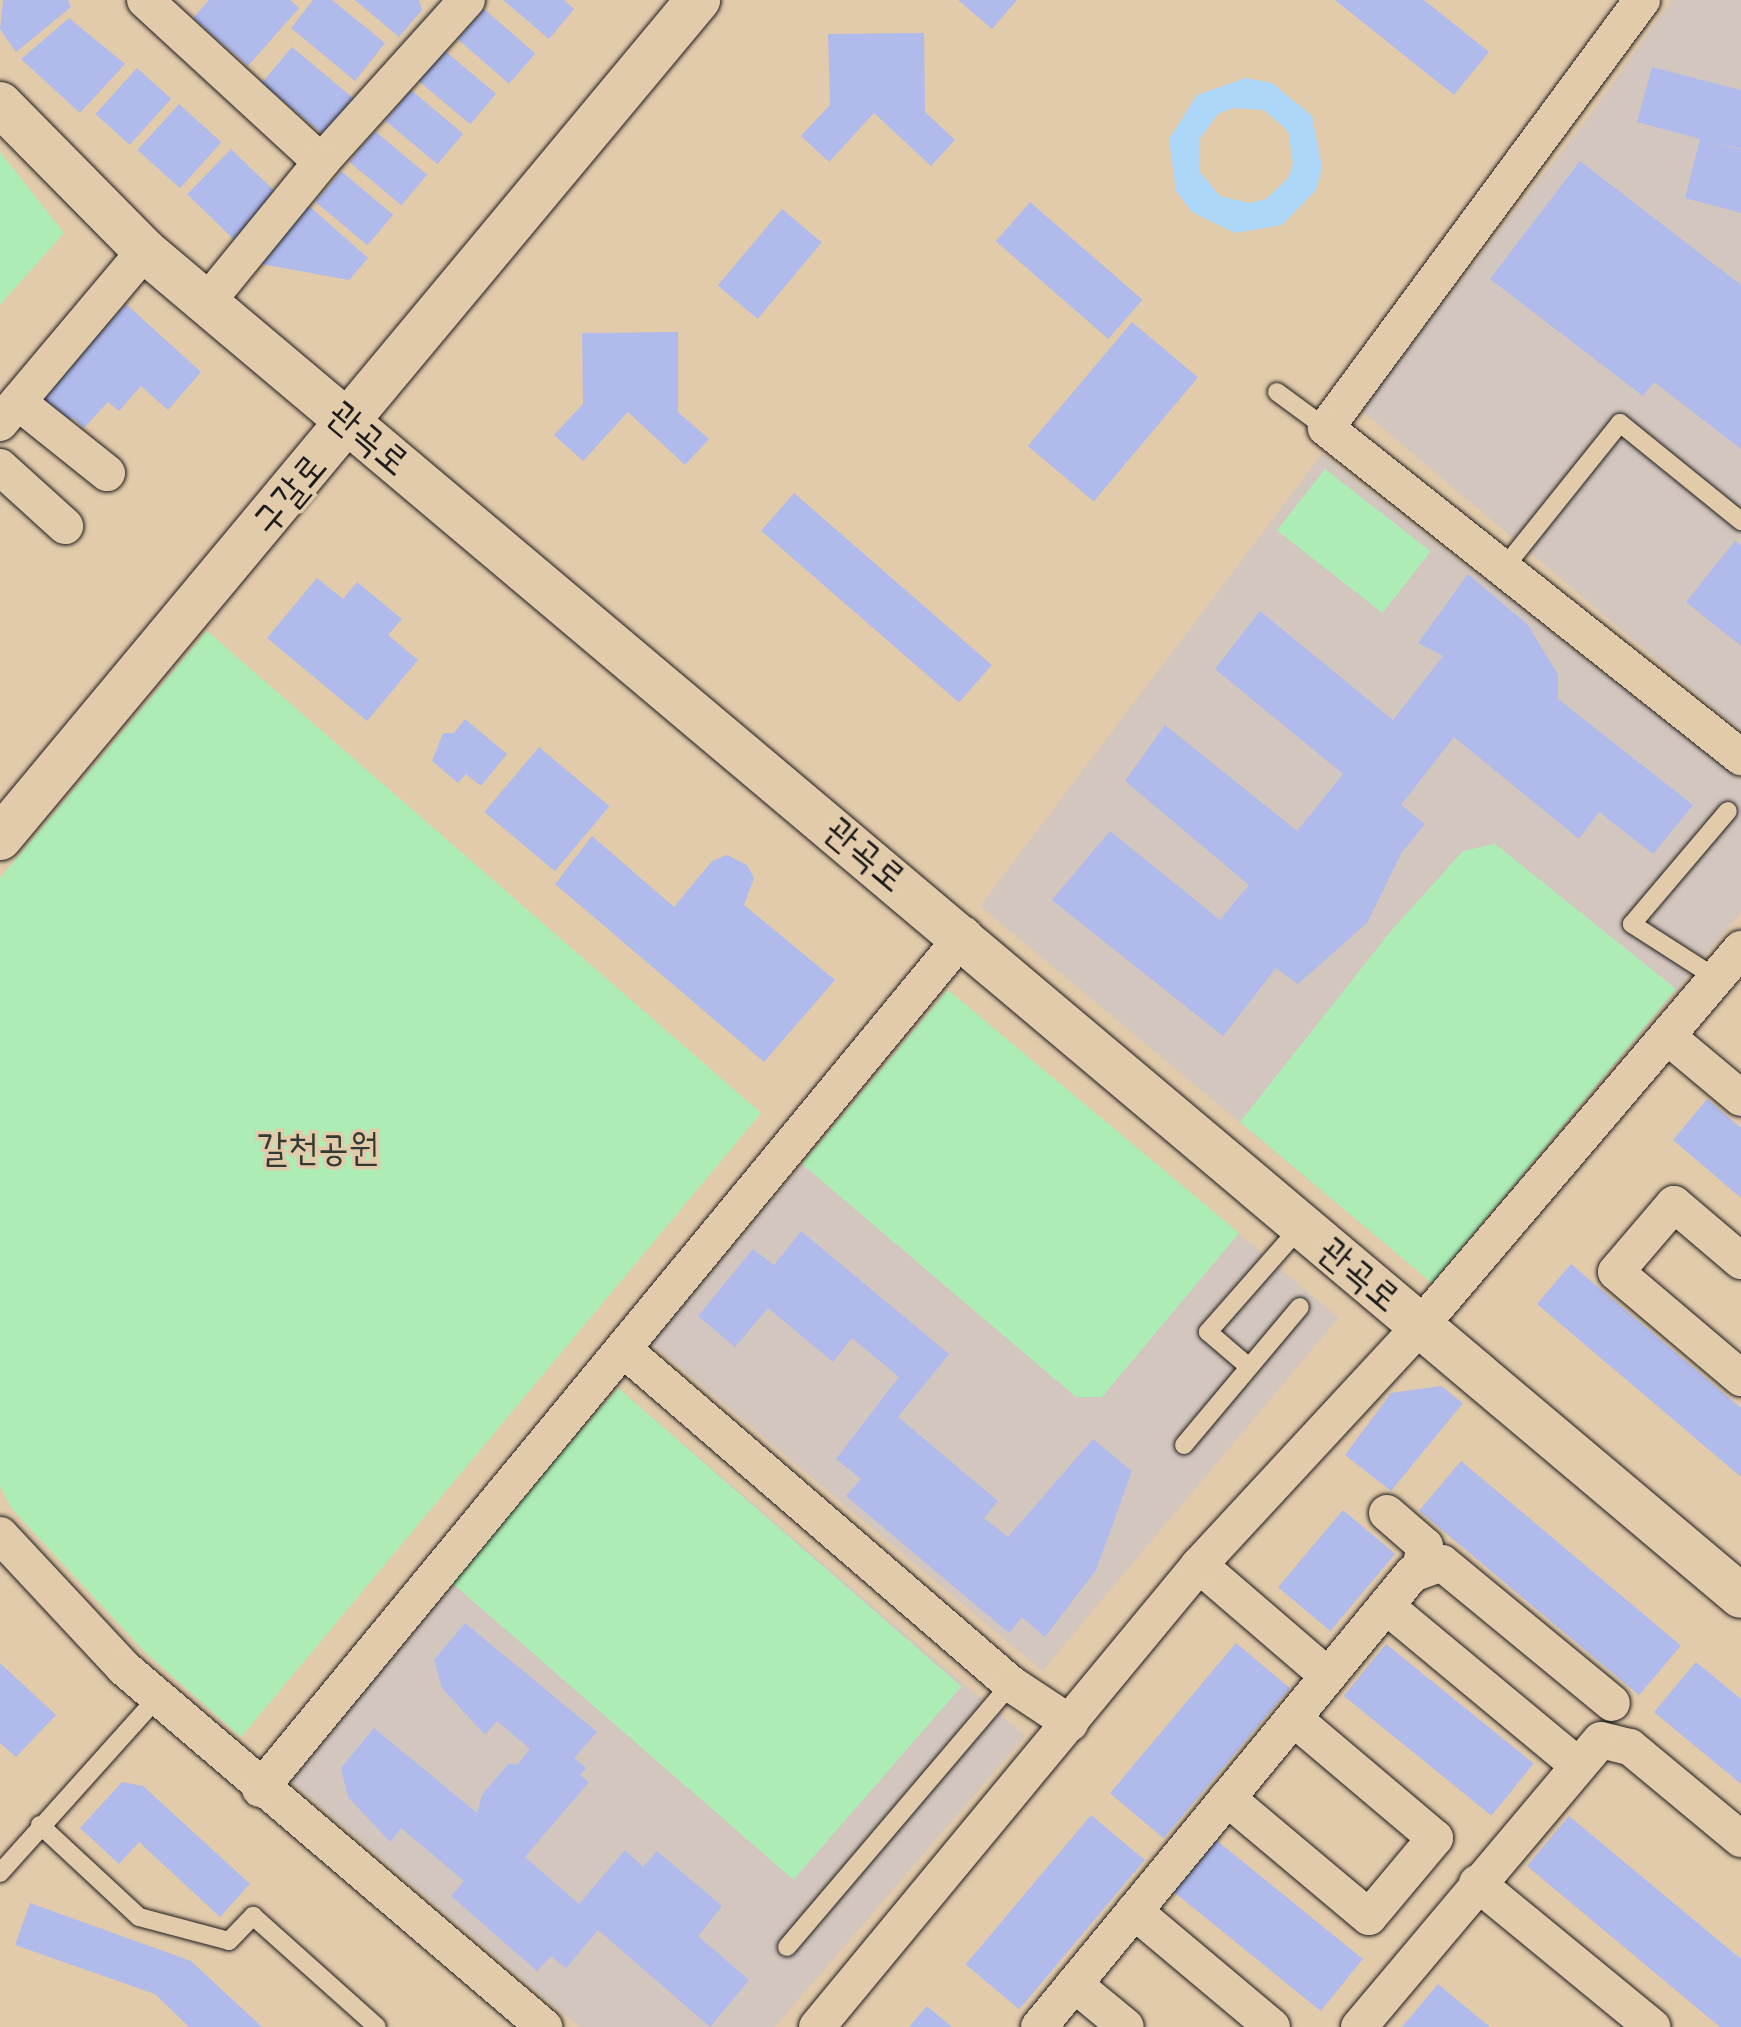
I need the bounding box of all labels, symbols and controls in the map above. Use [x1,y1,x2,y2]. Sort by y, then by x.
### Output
street label: 관곡로 [319,391,419,485]
street label: 구갈로 [242,444,336,544]
street label: 관곡로 [816,807,916,901]
park label: 갈천공원 [257,1125,379,1171]
street label: 관곡로 [1310,1227,1410,1321]

